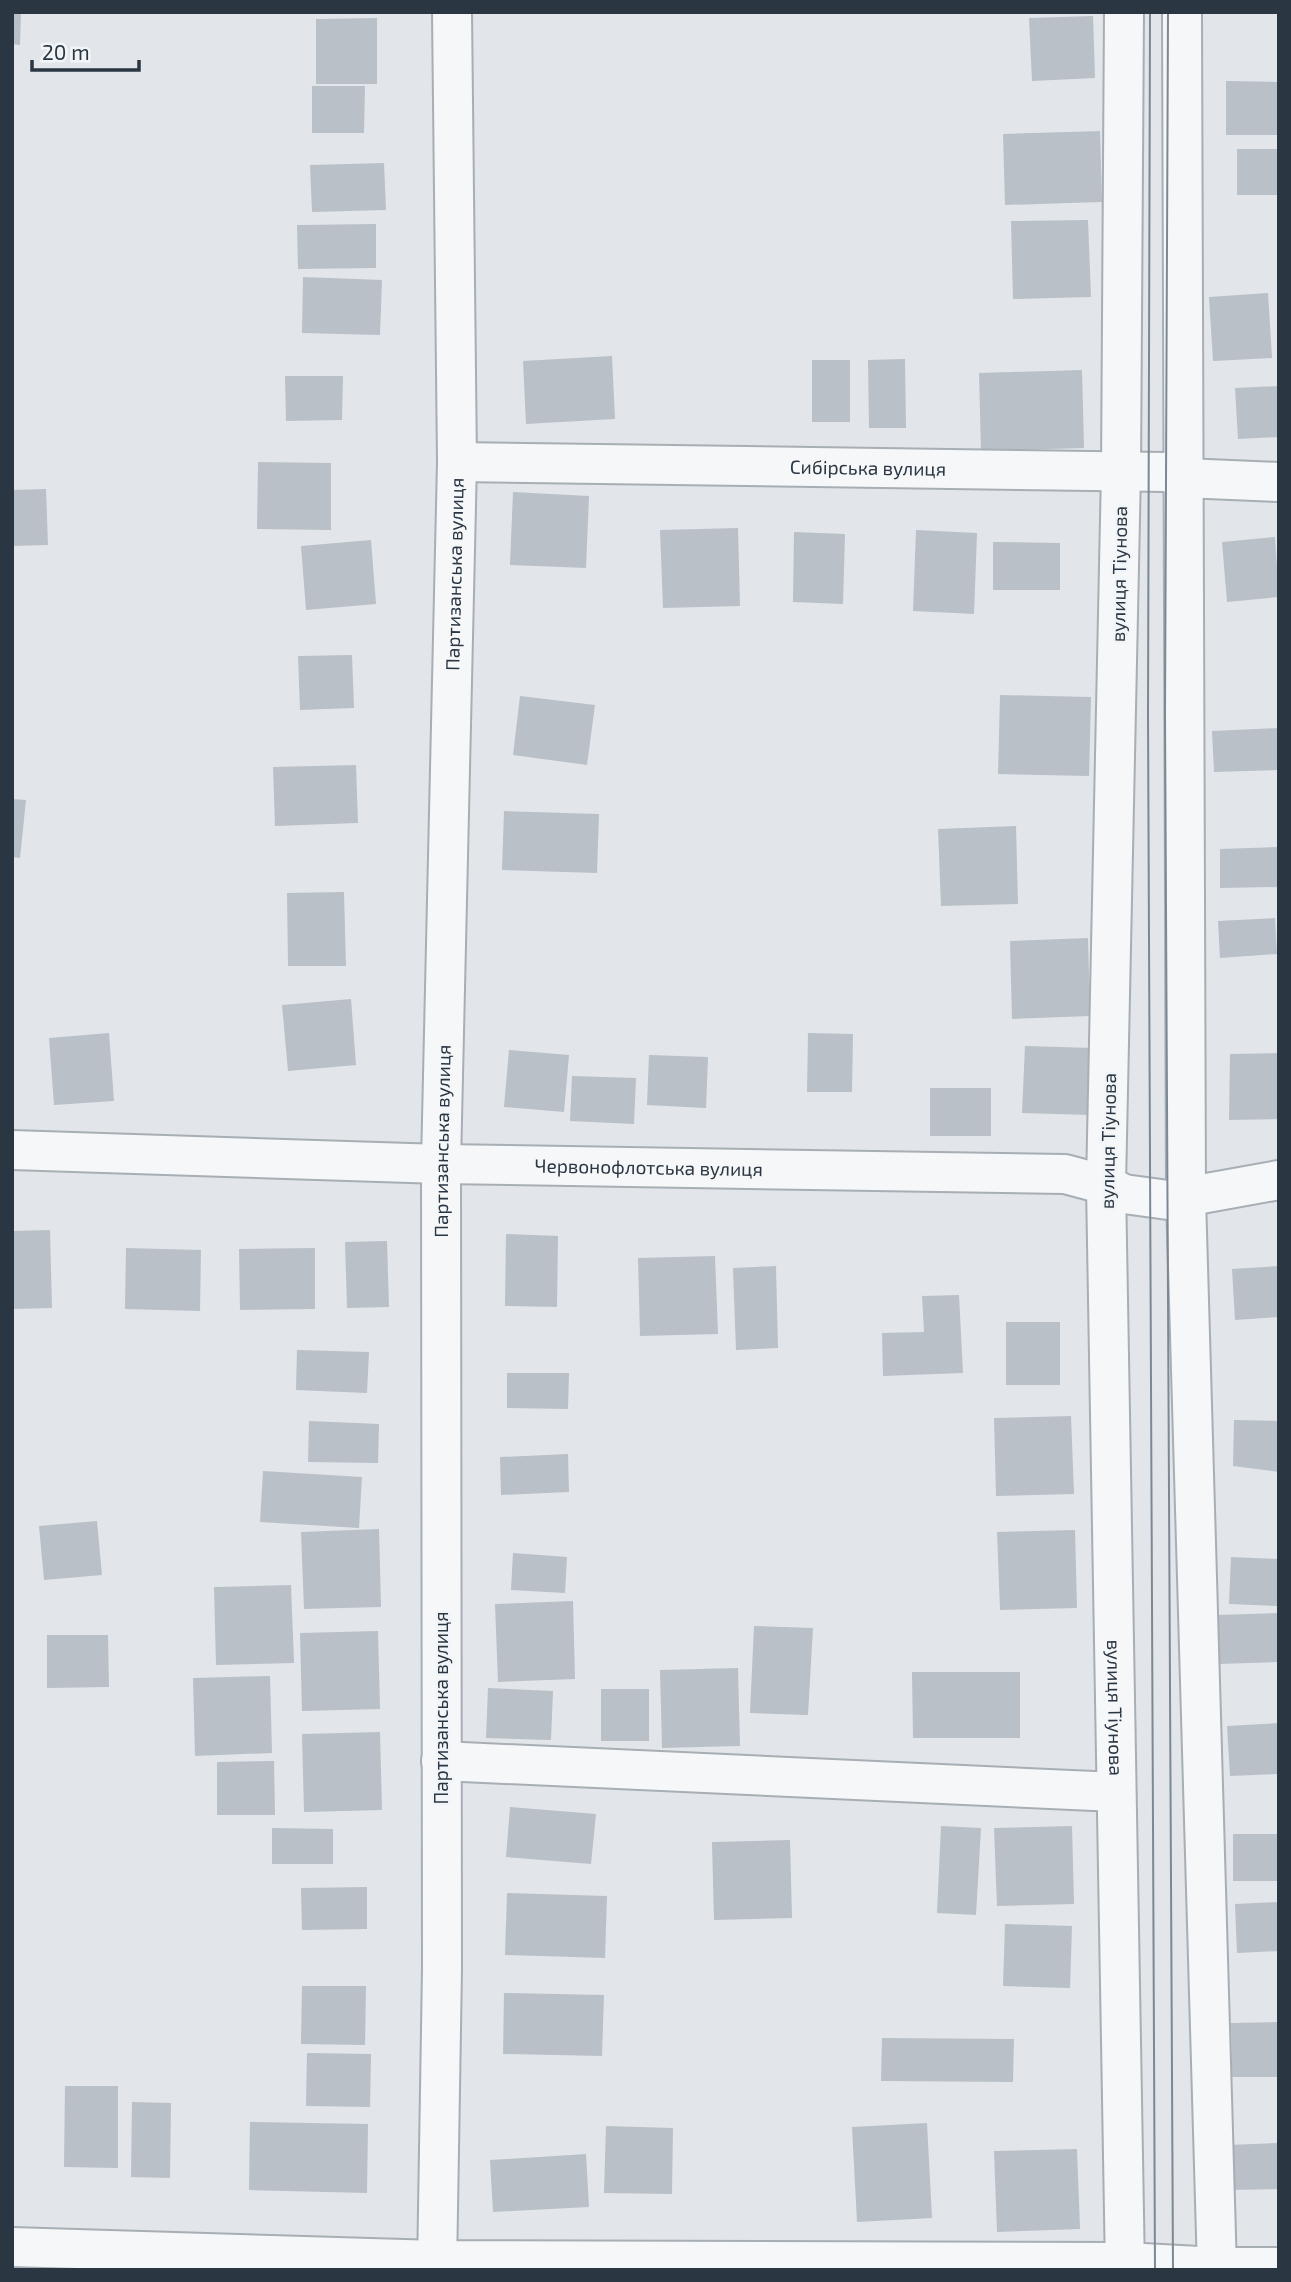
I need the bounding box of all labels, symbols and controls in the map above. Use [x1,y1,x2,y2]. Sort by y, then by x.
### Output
scale bar [32,28,138,72]
text: 20 m [42,39,90,64]
street label: Сибірська вулиця [790,455,946,480]
street label: Партизанська вулиця [440,477,468,671]
street label: вулиця Тіунова [1106,506,1132,642]
street label: Партизанська вулиця [429,1044,455,1238]
street label: вулиця Тіунова [1095,1073,1121,1209]
street label: Червонофлотська вулиця [534,1154,763,1180]
street label: Партизанська вулиця [429,1611,453,1805]
street label: вулиця Тіунова [1102,1639,1128,1776]

